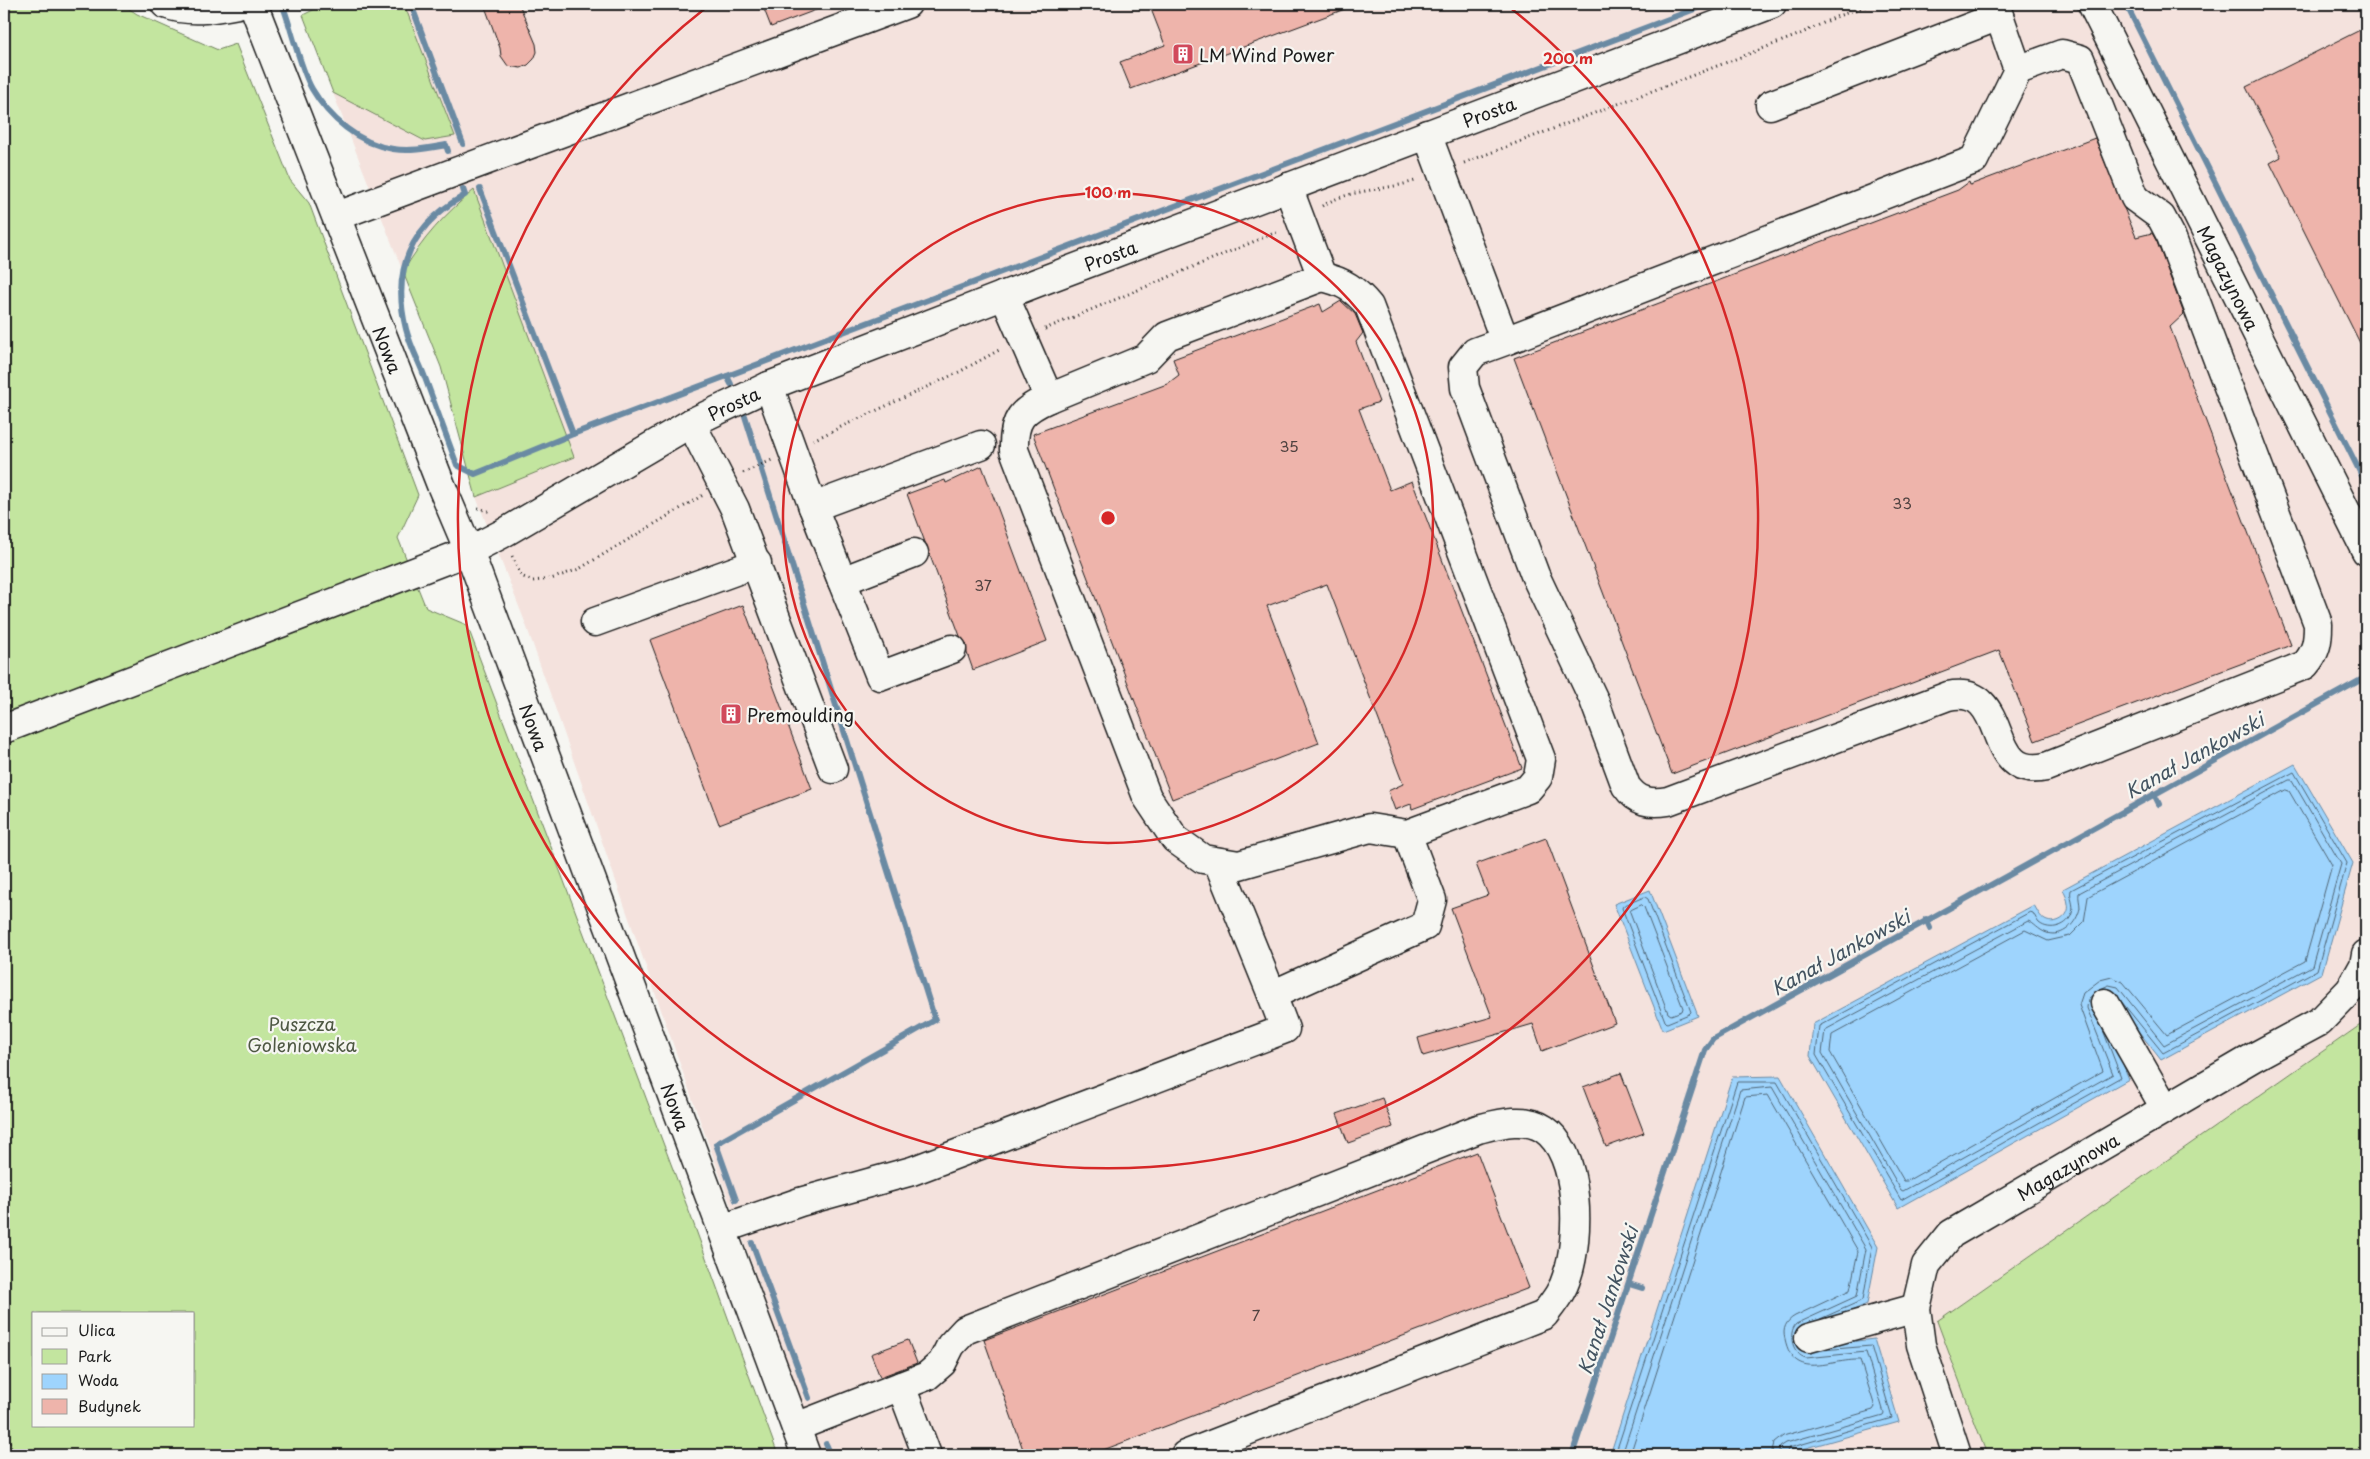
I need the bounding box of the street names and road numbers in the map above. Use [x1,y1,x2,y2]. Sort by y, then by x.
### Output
street label: Prosta [1458,89,1520,134]
street label: Magazynowa [2191,220,2267,335]
street label: Prosta [1080,232,1141,277]
street label: Nowa [367,322,410,378]
street label: Prosta [703,379,765,427]
street label: Nowa [513,699,556,755]
street label: Nowa [655,1079,698,1135]
street label: Magazynowa [2011,1125,2124,1206]

